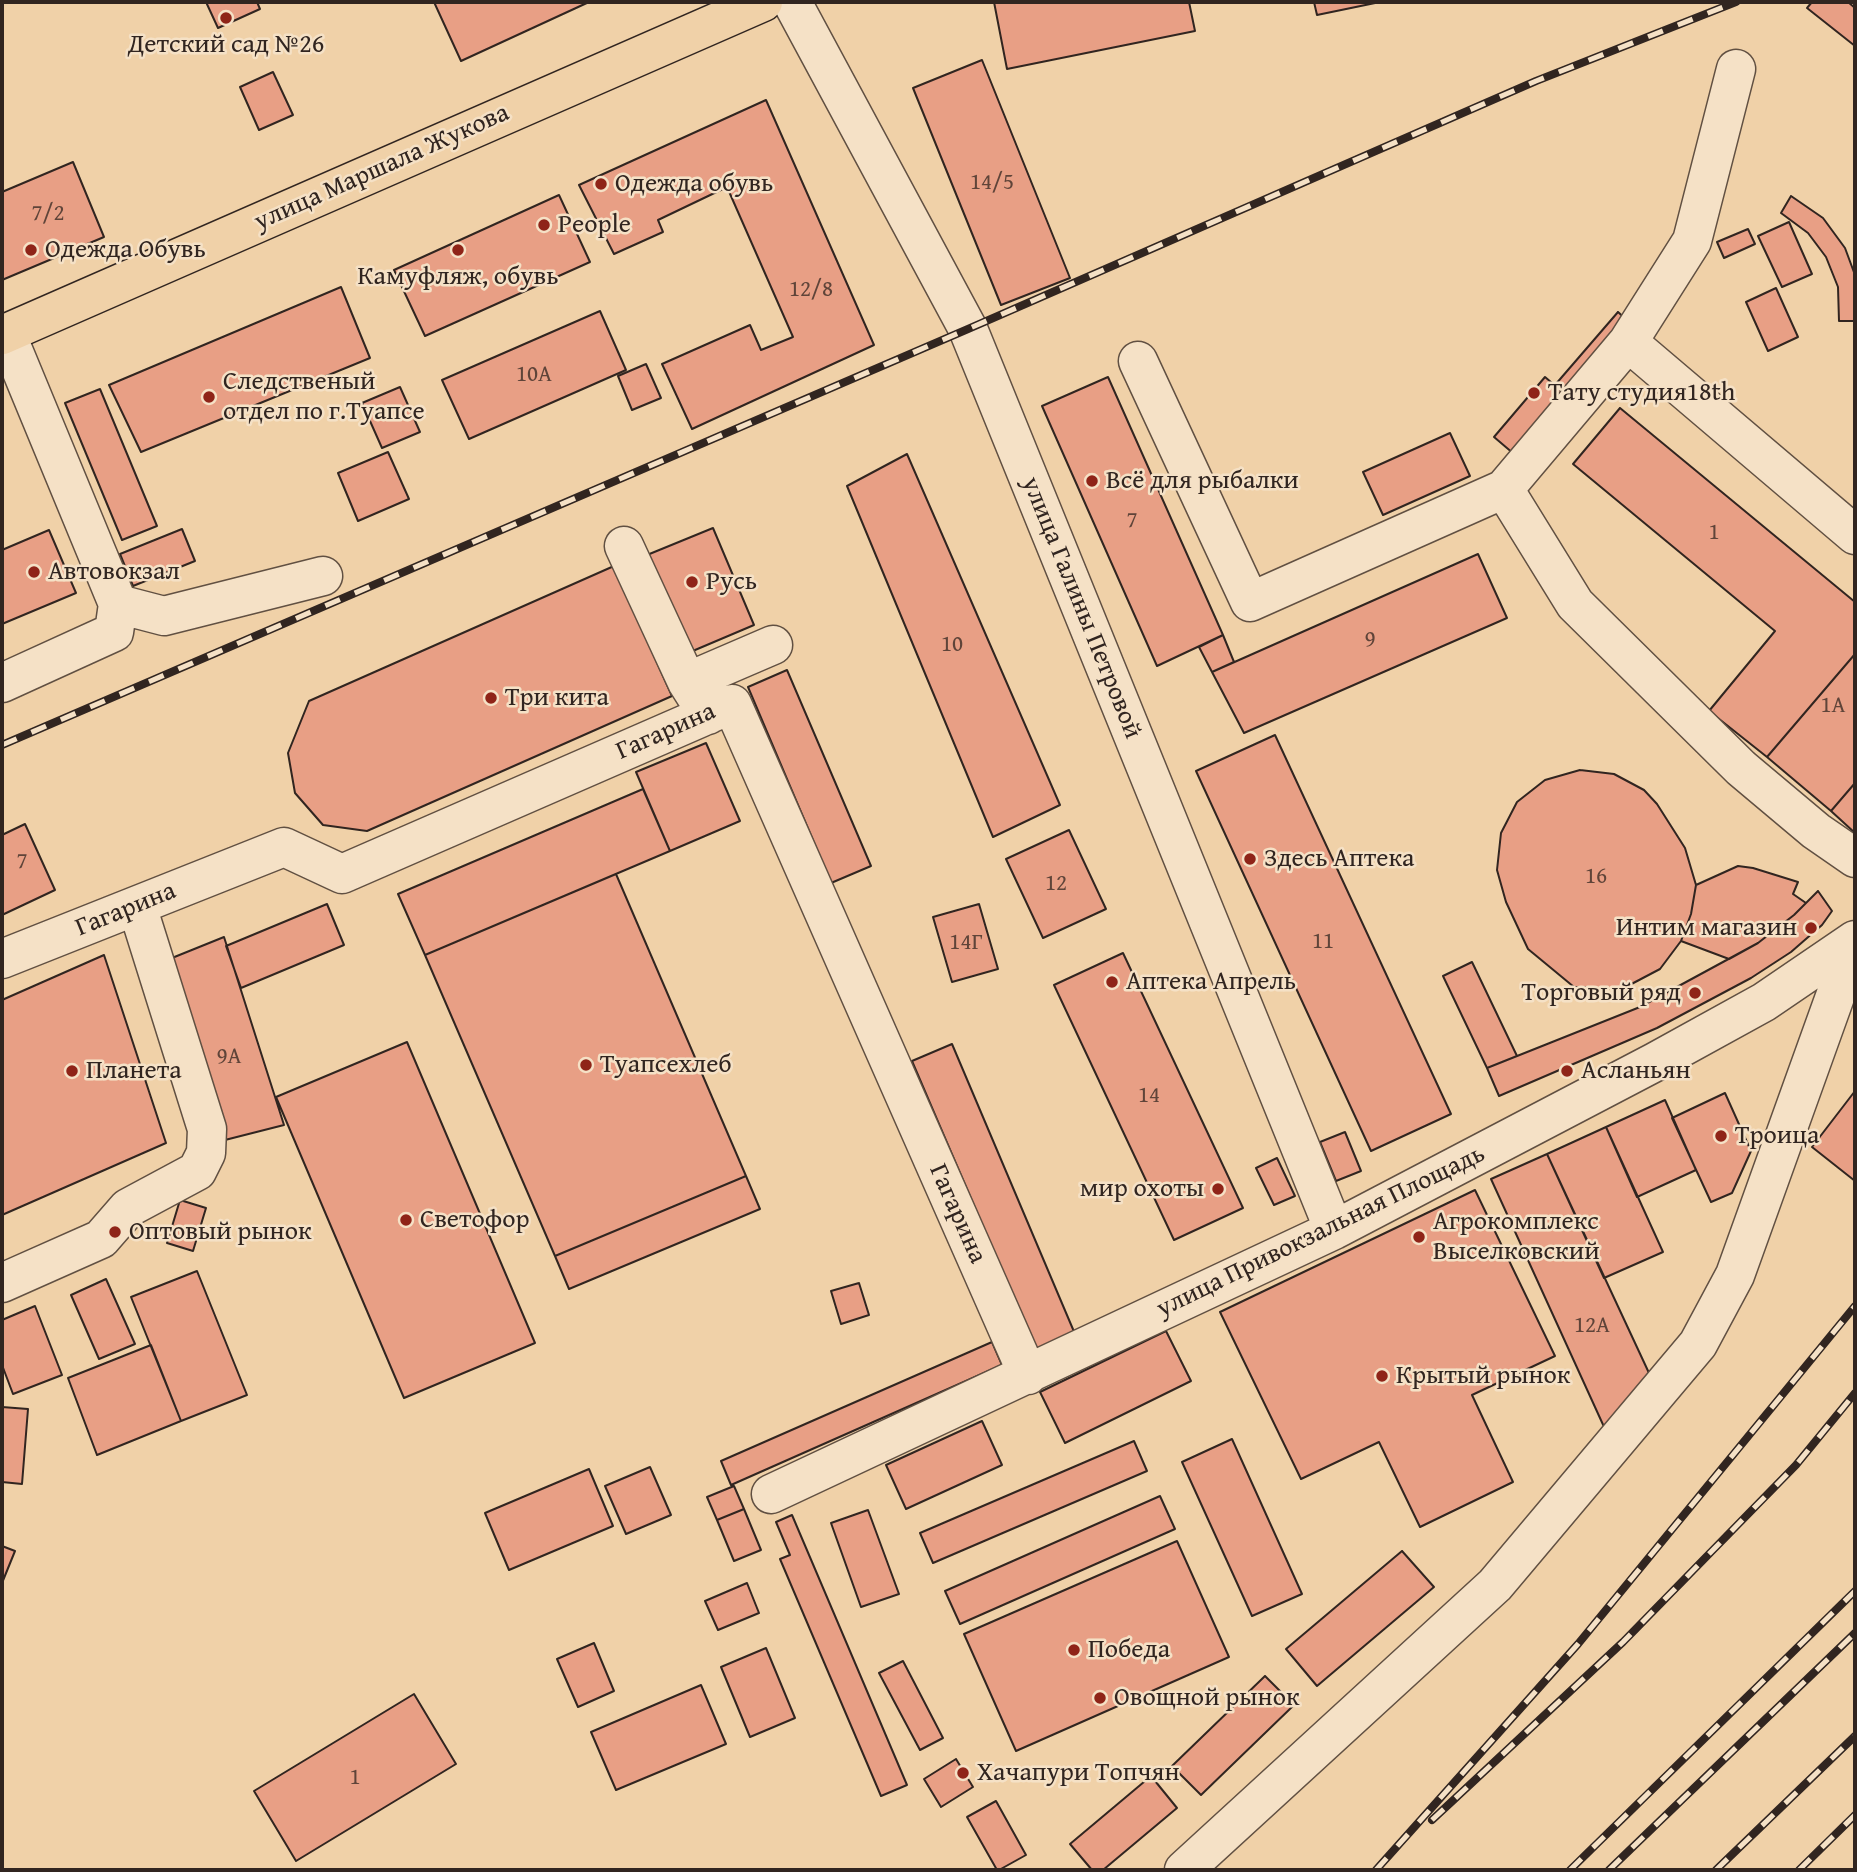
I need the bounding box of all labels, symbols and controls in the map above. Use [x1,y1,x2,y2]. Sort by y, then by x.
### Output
marker: Детский сад №26 [218,10,234,26]
place label: Детский сад №26 [128,29,324,61]
street label: улица Маршала Жукова [250,98,514,238]
place label: Одежда обувь [615,168,773,200]
house number: 14/5 [970,169,1014,197]
marker: Одежда обувь [593,176,609,192]
house number: 7/2 [32,200,64,228]
place label: People [558,209,631,241]
marker: People [536,217,552,233]
place label: Одежда Обувь [45,234,206,266]
marker: Одежда Обувь [23,242,39,258]
marker: Камуфляж, обувь [450,242,466,258]
place label: Камуфляж, обувь [358,261,558,293]
house number: 12/8 [789,276,833,304]
house number: 10А [516,361,552,389]
place label: Следственый отдел по г.Туапсе [223,366,425,428]
place label: Тату студия18th [1548,377,1735,409]
marker: Тату студия18th [1526,385,1542,401]
marker: Следственый отдел по г.Туапсе [201,389,217,405]
place label: Всё для рыбалки [1106,465,1299,497]
street label: улица Галины Петровой [1014,472,1148,744]
marker: Всё для рыбалки [1084,473,1100,489]
house number: 7 [1126,507,1138,535]
house number: 1 [1708,519,1720,547]
place label: Автовокзал [48,556,180,588]
marker: Автовокзал [26,564,42,580]
place label: Русь [706,566,757,598]
marker: Русь [684,574,700,590]
house number: 9 [1364,626,1376,654]
house number: 10 [941,631,963,659]
place label: Три кита [505,682,609,714]
marker: Три кита [483,690,499,706]
house number: 1А [1820,692,1846,720]
street label: Гагарина [612,696,720,768]
place label: Здесь Аптека [1264,843,1414,875]
house number: 7 [16,848,28,876]
marker: Здесь Аптека [1242,851,1258,867]
house number: 16 [1585,863,1607,891]
house number: 12 [1045,870,1067,898]
street label: Гагарина [71,876,181,944]
place label: Интим магазин [1616,912,1797,944]
marker: Интим магазин [1803,920,1819,936]
house number: 11 [1312,928,1334,956]
house number: 14Г [949,929,983,957]
place label: Аптека Апрель [1126,966,1296,998]
marker: Аптека Апрель [1104,974,1120,990]
place label: Торговый ряд [1521,977,1681,1009]
marker: Торговый ряд [1687,985,1703,1001]
house number: 9А [216,1043,242,1071]
place label: Туапсехлеб [600,1049,732,1081]
place label: Планета [86,1055,182,1087]
place label: Асланьян [1581,1055,1691,1087]
marker: Туапсехлеб [578,1057,594,1073]
marker: Планета [64,1063,80,1079]
marker: Асланьян [1559,1063,1575,1079]
house number: 14 [1138,1082,1160,1110]
place label: Троица [1735,1120,1820,1152]
marker: Троица [1713,1128,1729,1144]
street label: улица Привокзальная Площадь [1152,1139,1490,1325]
street label: Гагарина [921,1160,993,1268]
place label: мир охоты [1080,1173,1204,1205]
marker: мир охоты [1210,1181,1226,1197]
place label: Светофор [420,1204,530,1236]
place label: Агрокомплекс Выселковский [1433,1206,1600,1268]
marker: Светофор [398,1212,414,1228]
place label: Оптовый рынок [129,1216,312,1248]
marker: Оптовый рынок [107,1224,123,1240]
marker: Агрокомплекс Выселковский [1411,1229,1427,1245]
house number: 12А [1574,1312,1610,1340]
place label: Крытый рынок [1396,1360,1570,1392]
marker: Крытый рынок [1374,1368,1390,1384]
place label: Победа [1088,1634,1170,1666]
marker: Победа [1066,1642,1082,1658]
place label: Овощной рынок [1114,1682,1300,1714]
marker: Овощной рынок [1092,1690,1108,1706]
place label: Хачапури Топчян [977,1757,1180,1789]
house number: 1 [349,1764,361,1792]
marker: Хачапури Топчян [955,1765,971,1781]

